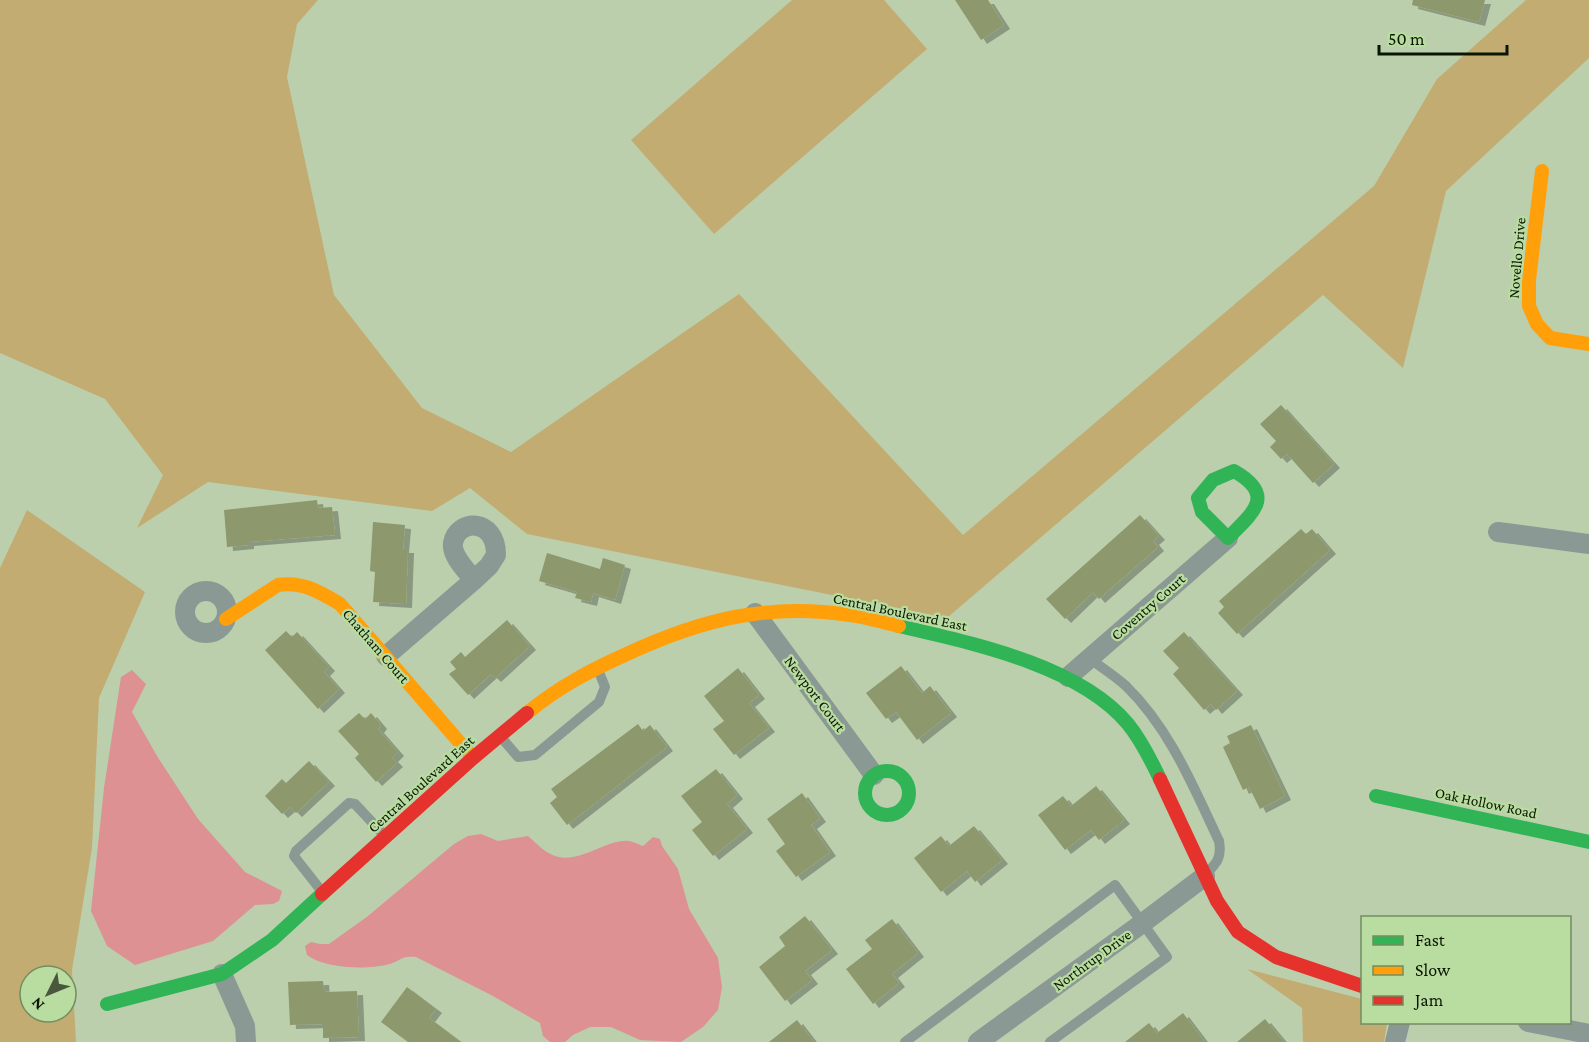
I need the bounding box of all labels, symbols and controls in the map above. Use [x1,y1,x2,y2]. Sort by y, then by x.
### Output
scale bar [1379,18,1506,56]
text: 50 m [1388,29,1425,49]
street label: Novello Drive [1505,216,1529,299]
street label: Coventry Court [1108,570,1189,644]
street label: Central Boulevard East [832,590,970,634]
street label: Chatham Court [339,606,413,687]
street label: Newport Court [781,653,849,736]
street label: Central Boulevard East [365,732,478,836]
street label: Oak Hollow Road [1434,784,1539,822]
legend [1361,916,1571,1024]
street label: Northrup Drive [1050,926,1135,994]
text: Fast [1415,930,1446,950]
text: Slow [1415,960,1451,980]
north arrow [18,964,78,1024]
text: Jam [1413,990,1444,1010]
text: N [27,994,47,1014]

